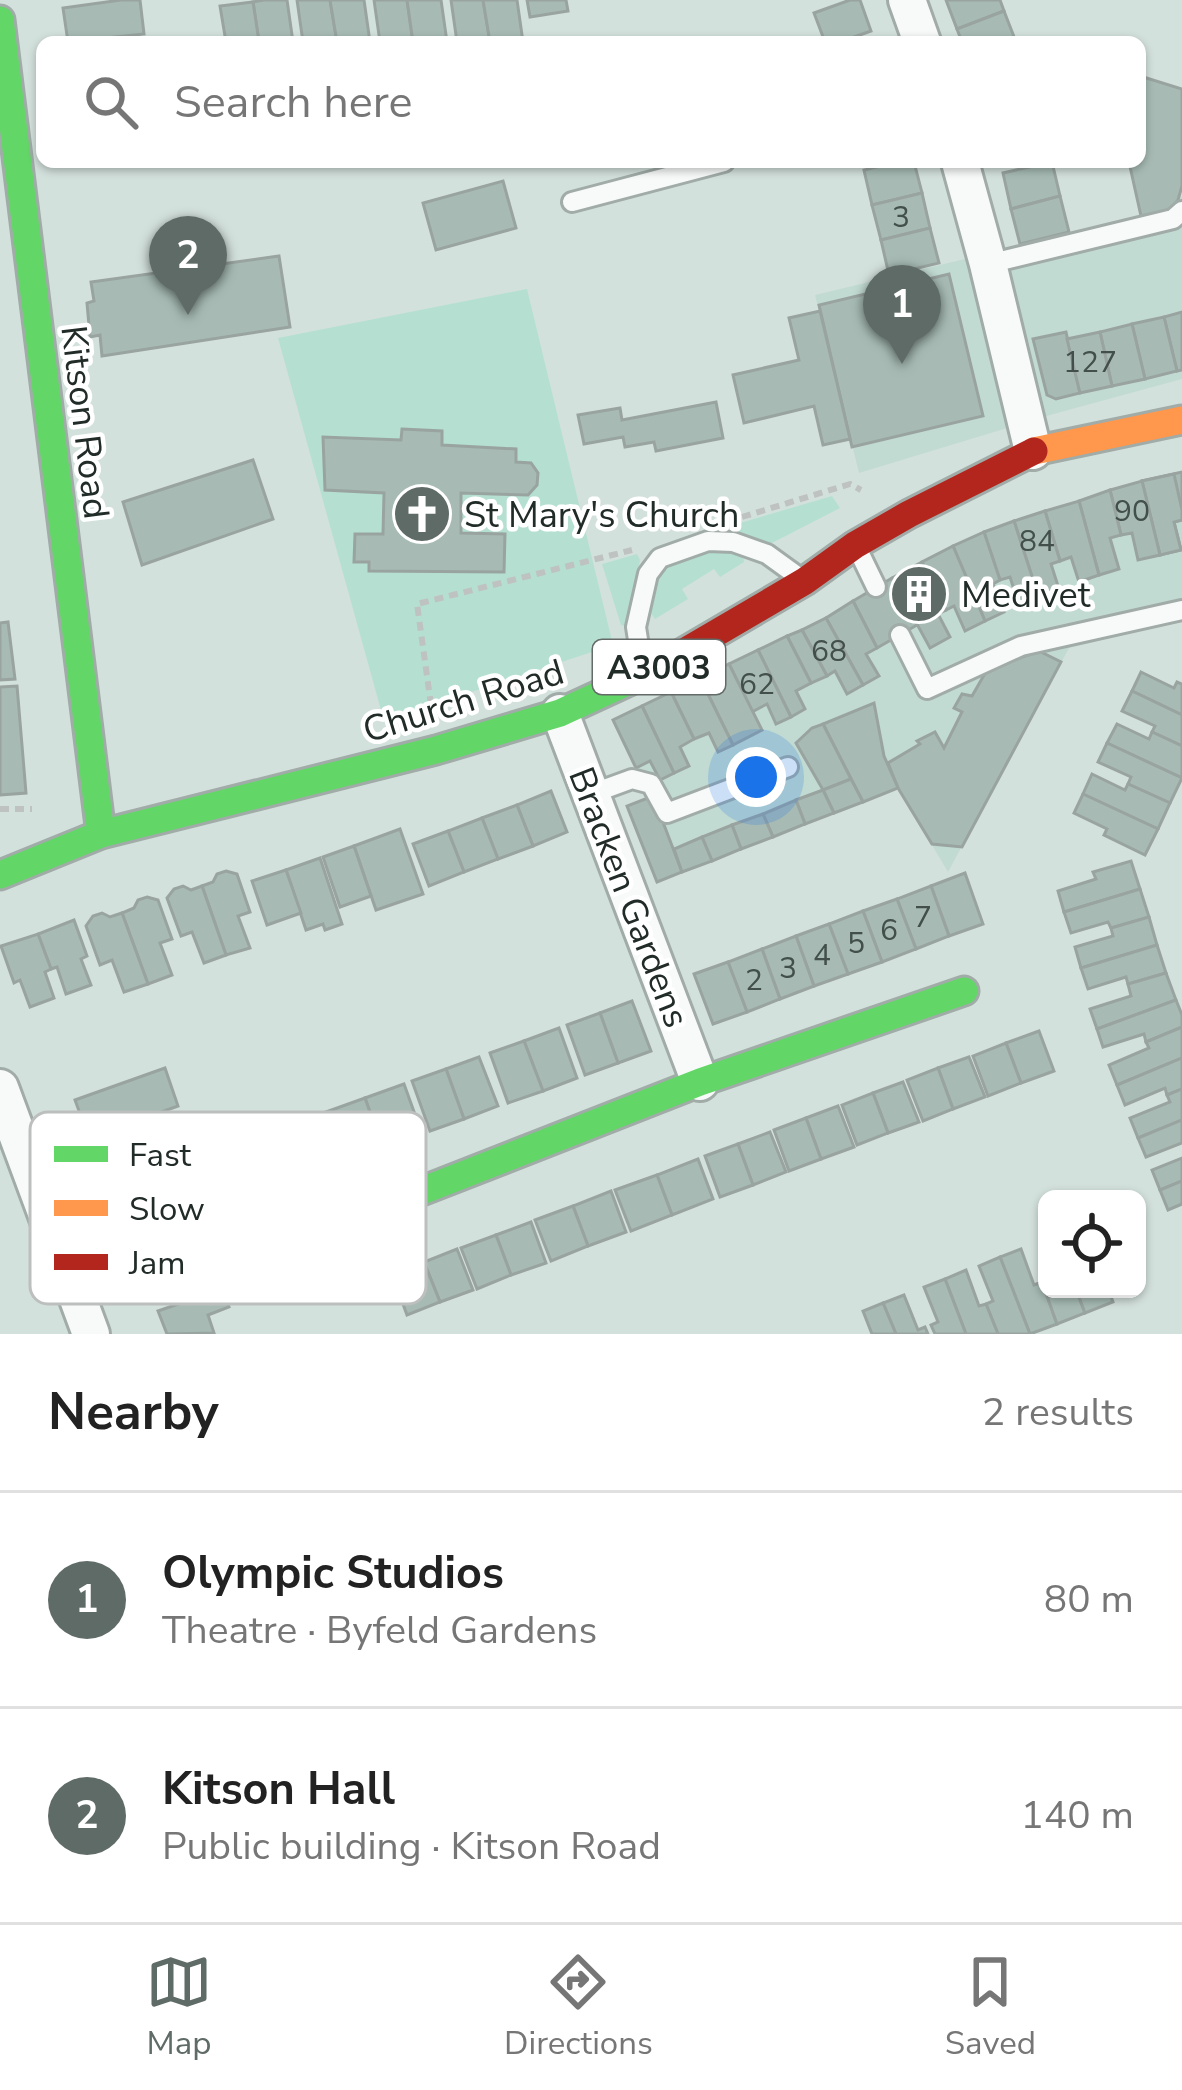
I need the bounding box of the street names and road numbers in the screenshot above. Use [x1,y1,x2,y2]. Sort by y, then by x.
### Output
street label: Kitson Road [48,323,121,522]
road number: A3003 [593,640,725,694]
street label: Church Road [357,648,570,755]
street label: Bracken Gardens [556,760,701,1035]

